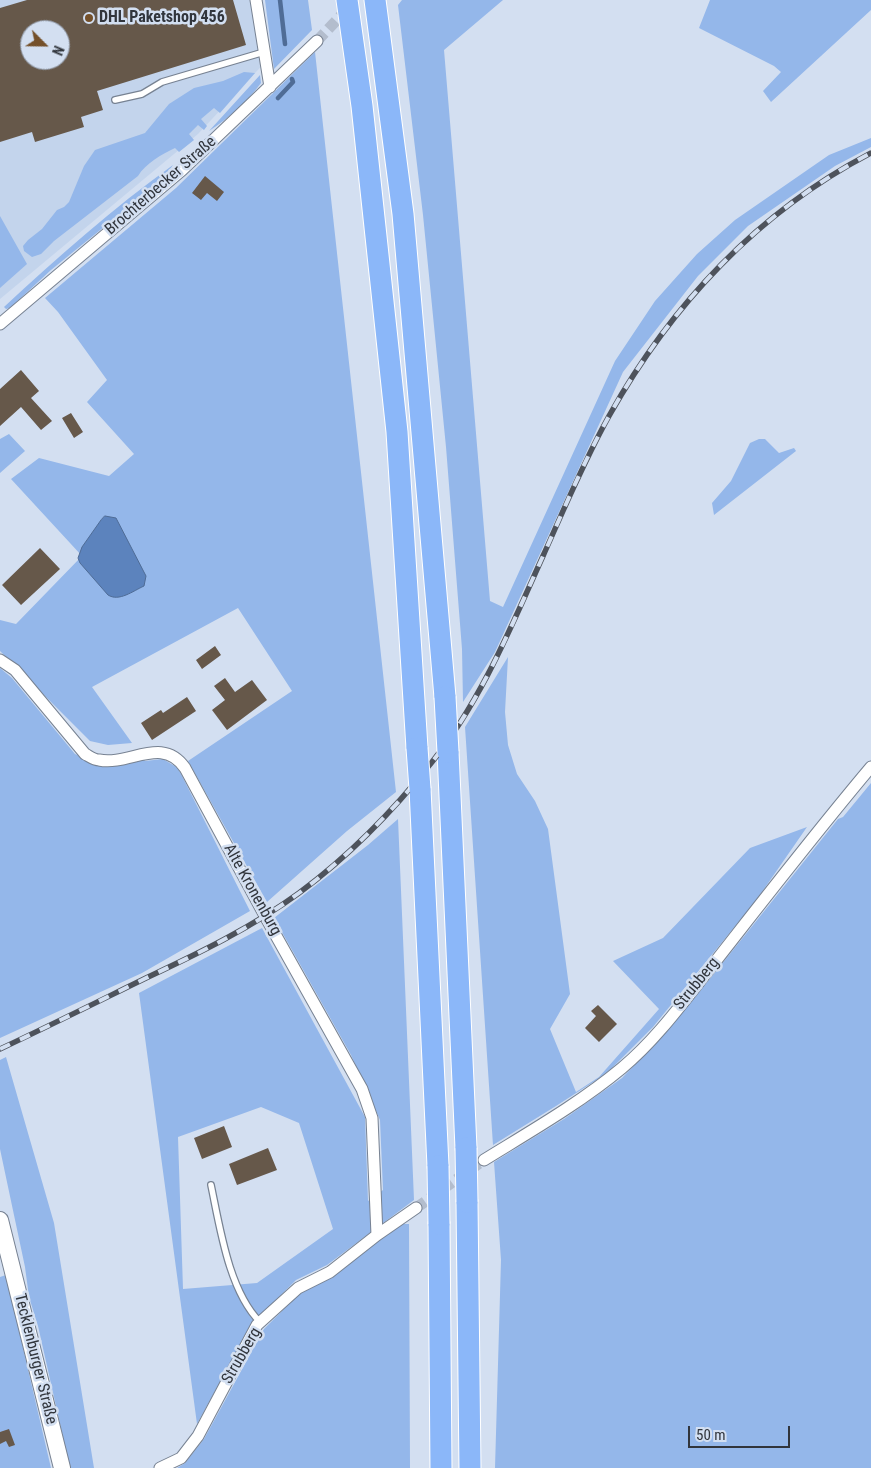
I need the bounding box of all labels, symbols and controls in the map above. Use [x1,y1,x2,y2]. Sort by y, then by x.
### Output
place label: DHL Paketshop 456 [99,8,225,28]
marker: DHL Paketshop 456 [83,12,95,24]
north arrow [20,20,70,70]
text: N [49,43,67,58]
street label: Brochterbecker Straße [102,133,220,239]
street label: Alte Kronenburg [219,841,285,939]
street label: Strubberg [670,954,724,1014]
street label: Tecklenburger Straße [9,1292,61,1426]
street label: Strubberg [218,1325,266,1387]
scale bar [691,1416,794,1448]
text: 50 m [696,1426,726,1444]

